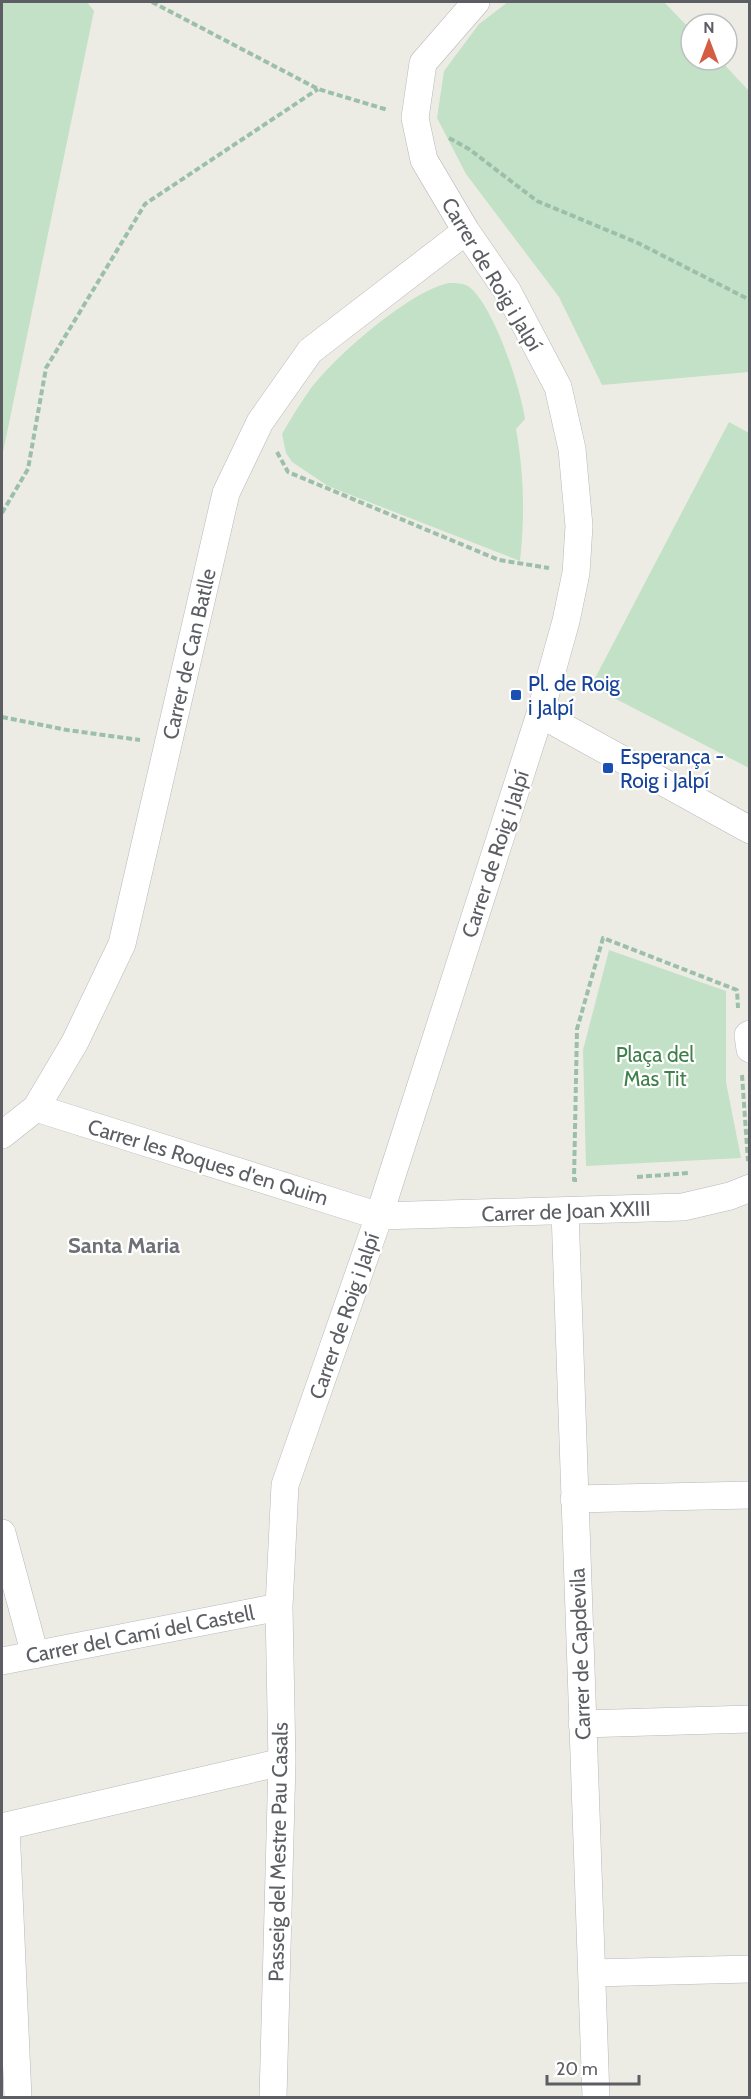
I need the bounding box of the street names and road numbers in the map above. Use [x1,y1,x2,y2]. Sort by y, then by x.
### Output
street label: Carrer de Roig i Jalpí [436,193,548,356]
street label: Carrer de Can Batlle [157,566,221,742]
street label: Carrer de Roig i Jalpí [456,767,534,941]
street label: Carrer les Roques d'en Quim [85,1114,331,1210]
street label: Carrer de Joan XXIII [481,1196,651,1226]
street label: Carrer de Roig i Jalpí [304,1229,384,1402]
street label: Carrer de Capdevila [565,1568,595,1740]
street label: Carrer del Camí del Castell [24,1600,256,1668]
street label: Passeig del Mestre Pau Casals [263,1722,293,1982]

